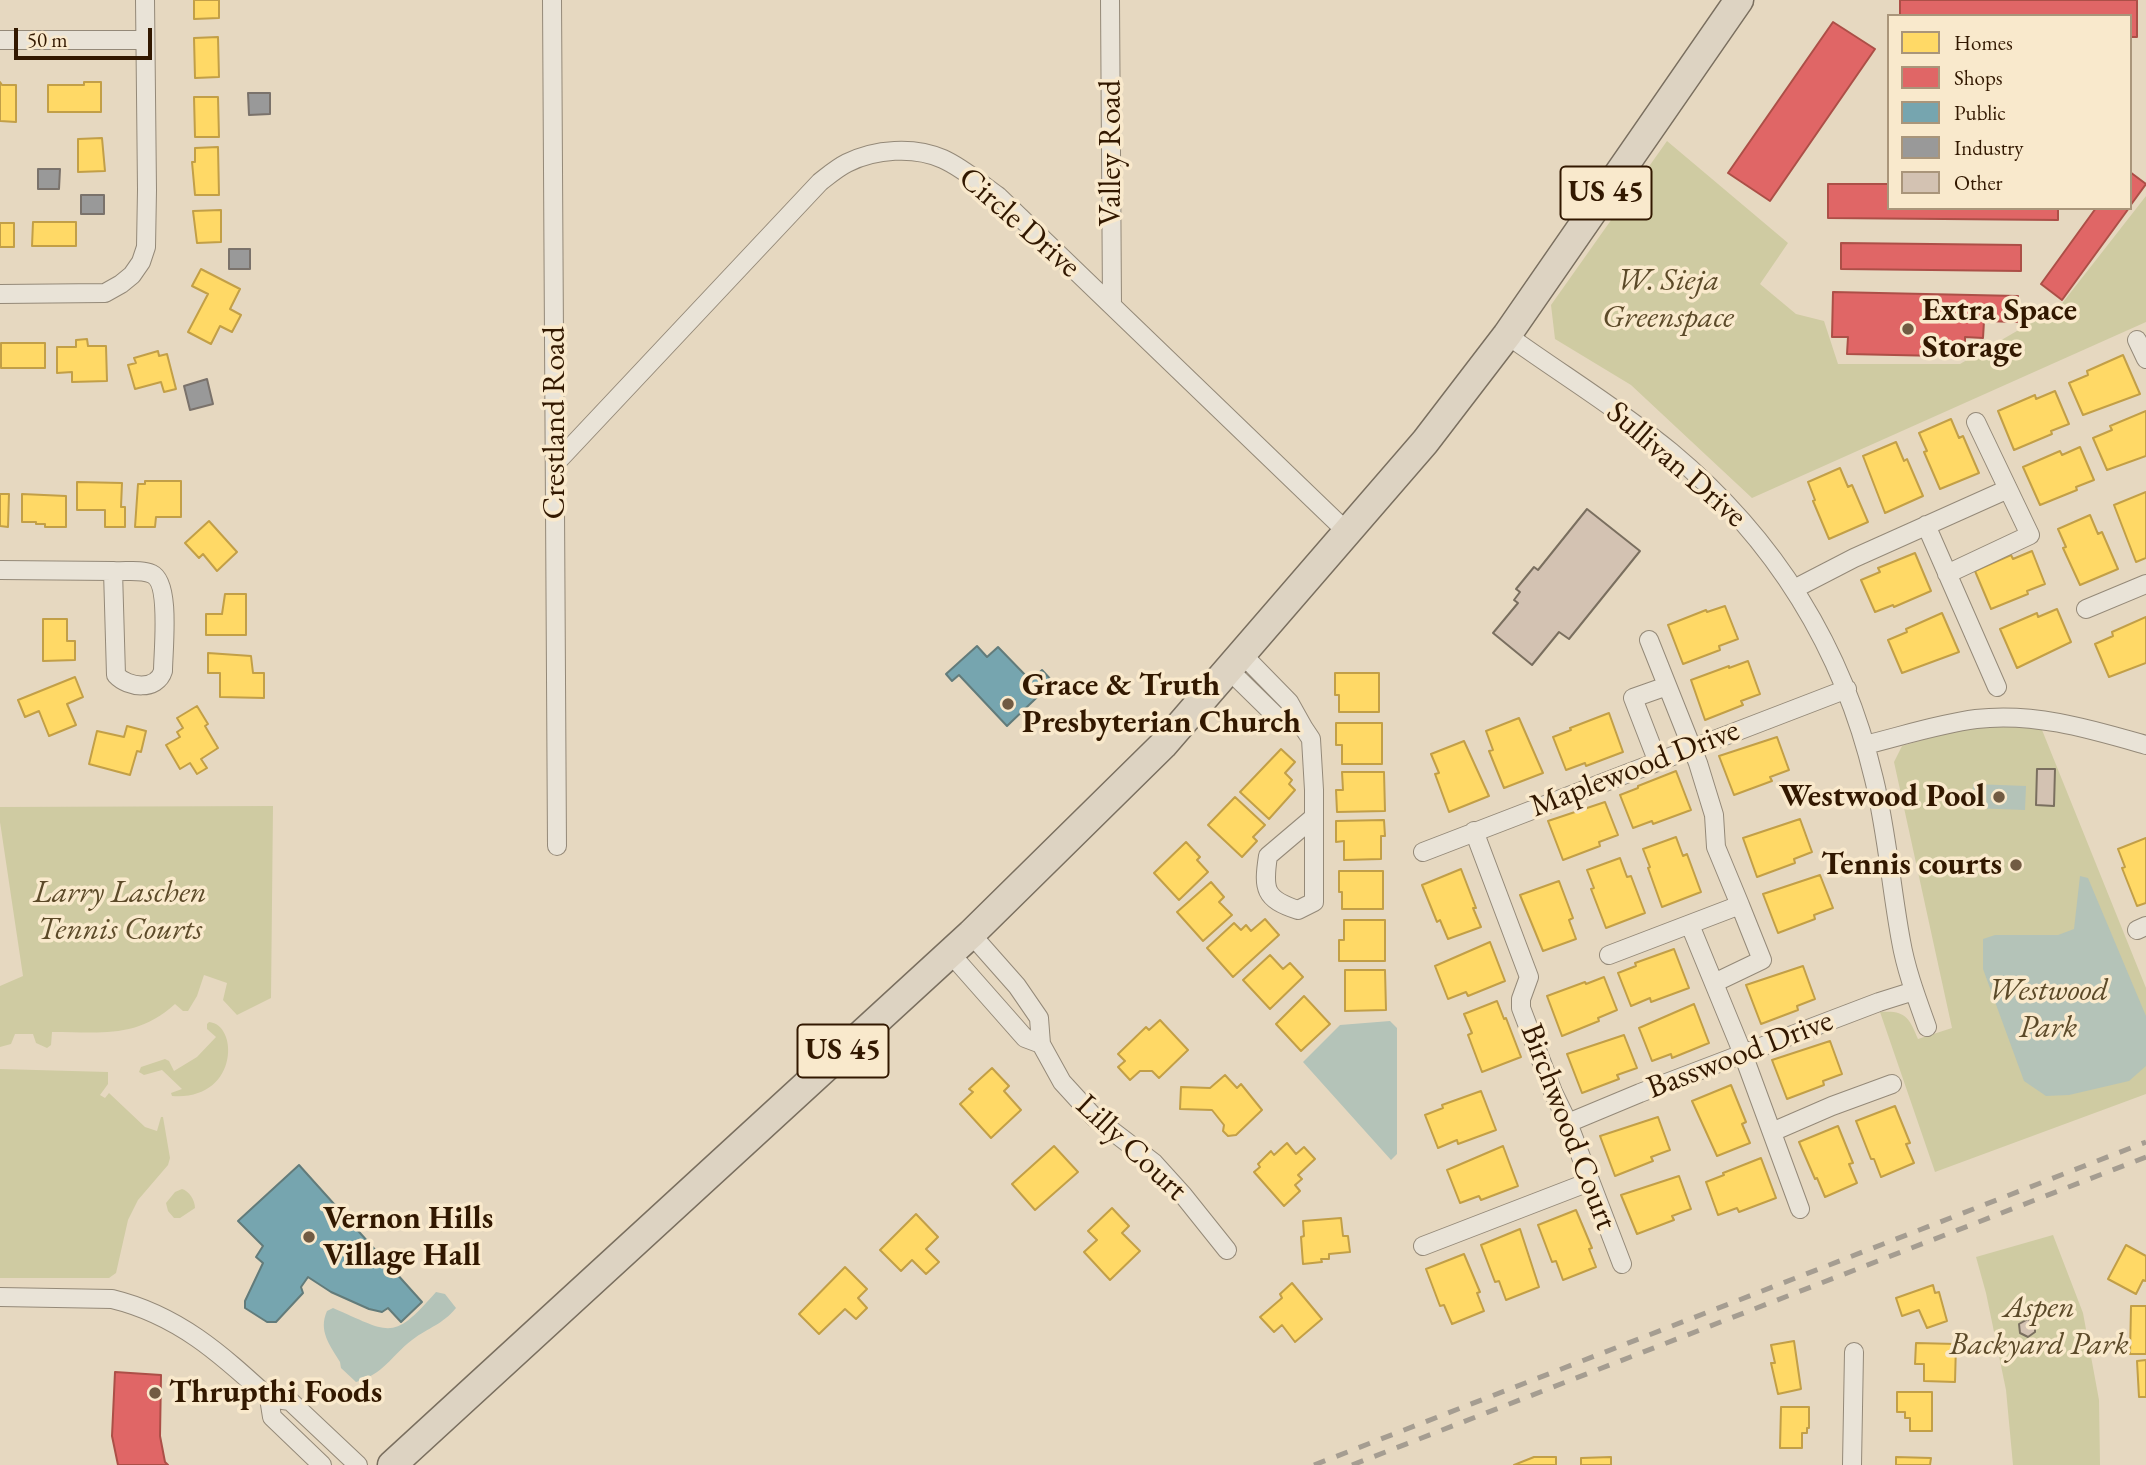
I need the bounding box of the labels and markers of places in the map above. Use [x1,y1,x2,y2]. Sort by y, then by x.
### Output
place label: Extra Space Storage [1922,292,2077,367]
marker: Extra Space Storage [1900,321,1916,337]
place label: Grace & Truth Presbyterian Church [1022,667,1301,742]
marker: Grace & Truth Presbyterian Church [1000,696,1016,712]
place label: Westwood Pool [1779,778,1985,816]
marker: Westwood Pool [1991,789,2007,805]
place label: Tennis courts [1821,846,2002,884]
marker: Tennis courts [2008,857,2024,873]
place label: Vernon Hills Village Hall [323,1200,493,1275]
marker: Vernon Hills Village Hall [301,1229,317,1245]
place label: Thrupthi Foods [169,1374,382,1412]
marker: Thrupthi Foods [147,1385,163,1401]

